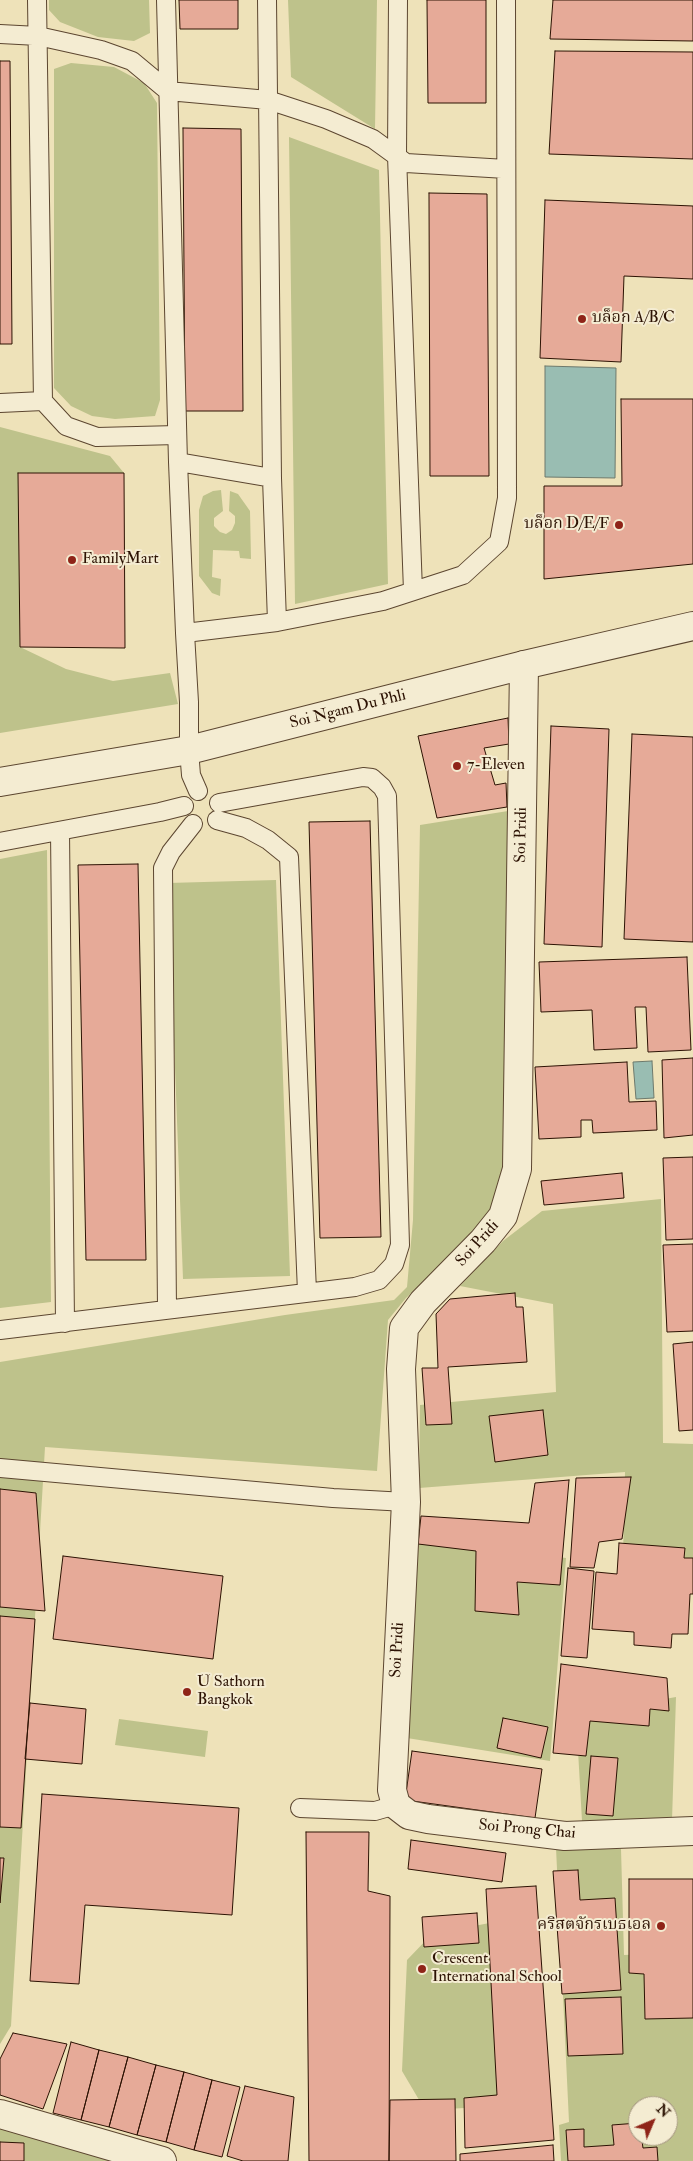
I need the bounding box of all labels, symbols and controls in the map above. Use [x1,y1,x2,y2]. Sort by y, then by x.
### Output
place label: บล็อก A/B/C [592,309,675,329]
marker: บล็อก A/B/C [576,313,588,325]
place label: บล็อก D/E/F [524,515,609,535]
marker: บล็อก D/E/F [613,519,625,531]
place label: FamilyMart [82,550,159,570]
marker: FamilyMart [66,554,78,566]
street label: Soi Ngam Du Phli [288,686,408,734]
place label: 7-Eleven [467,756,525,776]
marker: 7-Eleven [451,760,463,772]
street label: Soi Pridi [512,807,532,863]
street label: Soi Pridi [452,1217,504,1271]
street label: Soi Pridi [387,1622,409,1678]
place label: U Sathorn Bangkok [197,1673,265,1711]
marker: U Sathorn Bangkok [181,1686,193,1698]
street label: Soi Prong Chai [478,1816,576,1844]
place label: คริสตจักรเบธเอล [537,1916,651,1936]
marker: คริสตจักรเบธเอล [655,1920,667,1932]
place label: Crescent International School [432,1950,562,1988]
marker: Crescent International School [416,1963,428,1975]
north arrow [628,2096,678,2146]
text: N [653,2100,674,2121]

